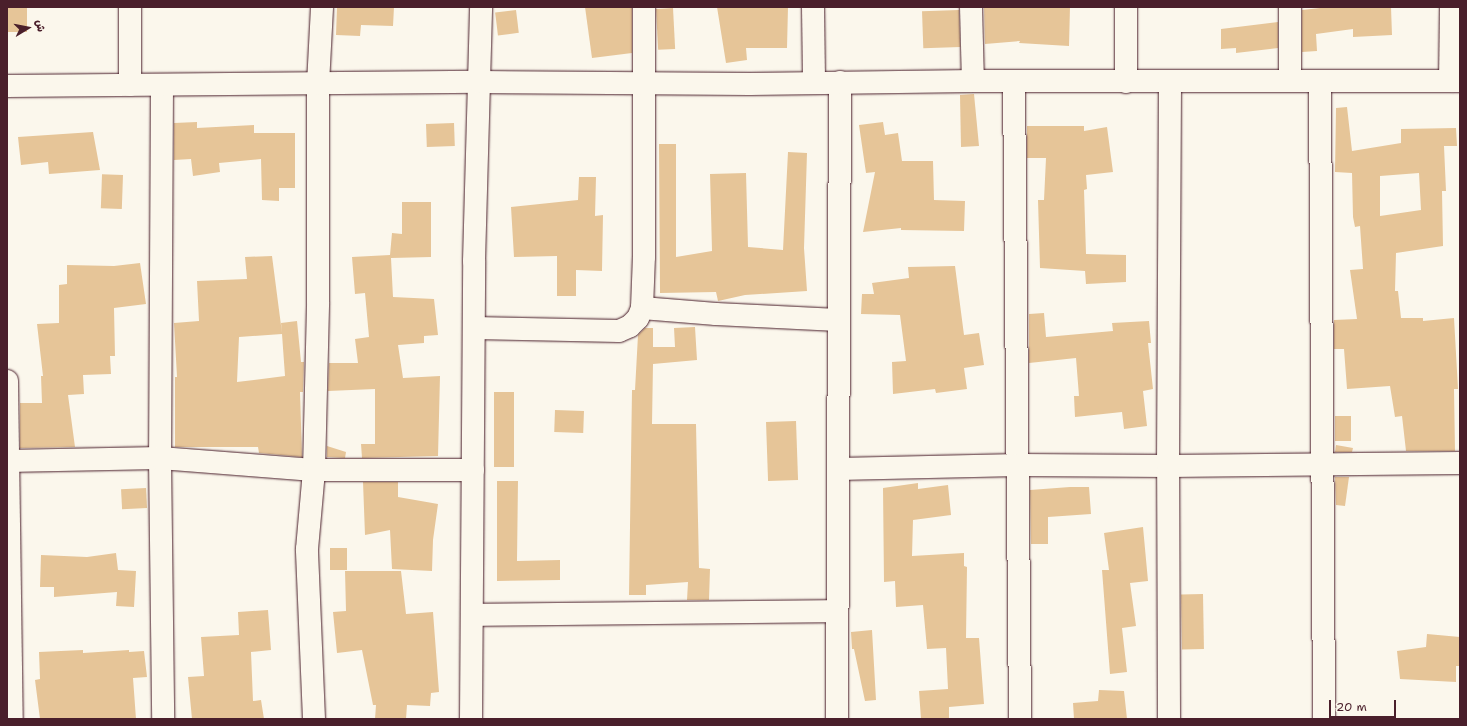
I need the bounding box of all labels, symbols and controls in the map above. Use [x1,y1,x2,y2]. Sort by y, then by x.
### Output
north arrow [8,8,48,48]
text: ش [32,19,49,33]
scale bar [1331,692,1398,718]
text: 20 m [1336,699,1367,715]

